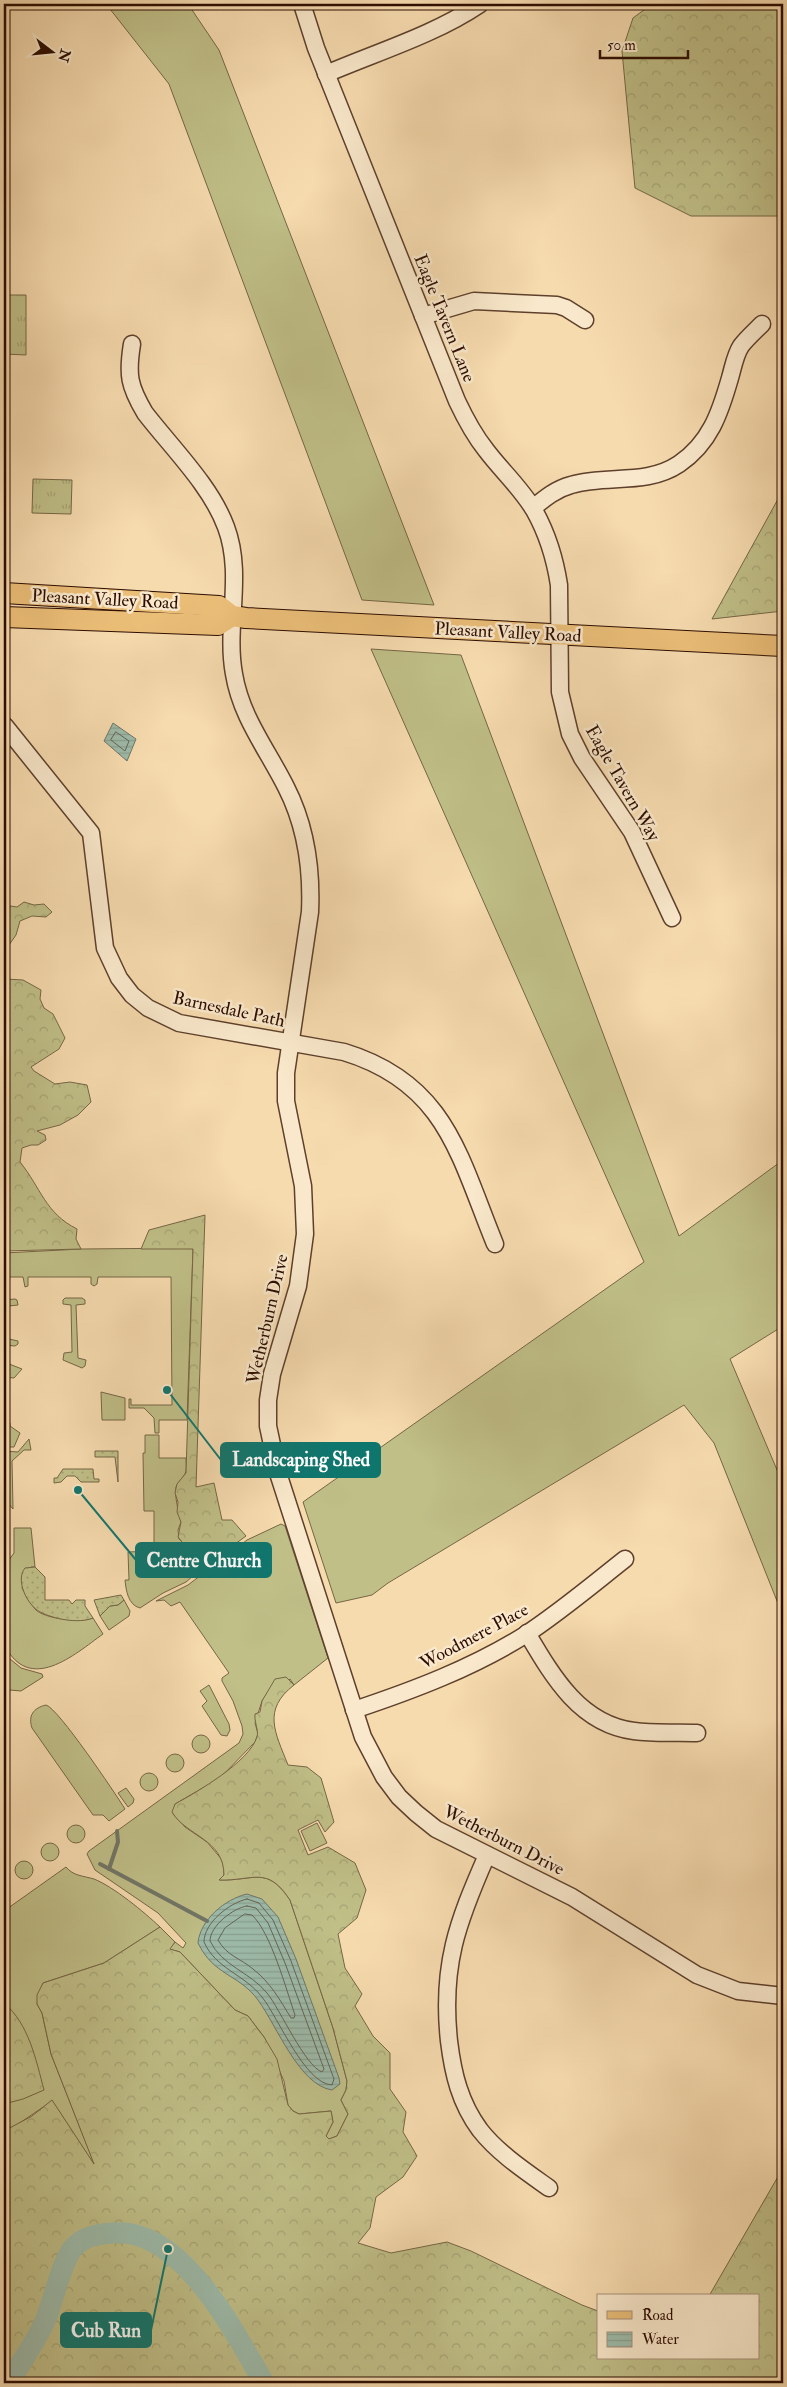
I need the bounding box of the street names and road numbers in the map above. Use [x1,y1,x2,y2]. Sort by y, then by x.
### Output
street label: Eagle Tavern Lane [408,251,481,386]
street label: Pleasant Valley Road [31,584,179,615]
street label: Pleasant Valley Road [434,617,582,648]
street label: Eagle Tavern Way [580,721,666,846]
street label: Barnesdale Path [171,986,287,1033]
street label: Wetherburn Drive [241,1251,294,1387]
street label: Woodmere Place [415,1598,533,1675]
street label: Wetherburn Drive [438,1800,569,1881]

